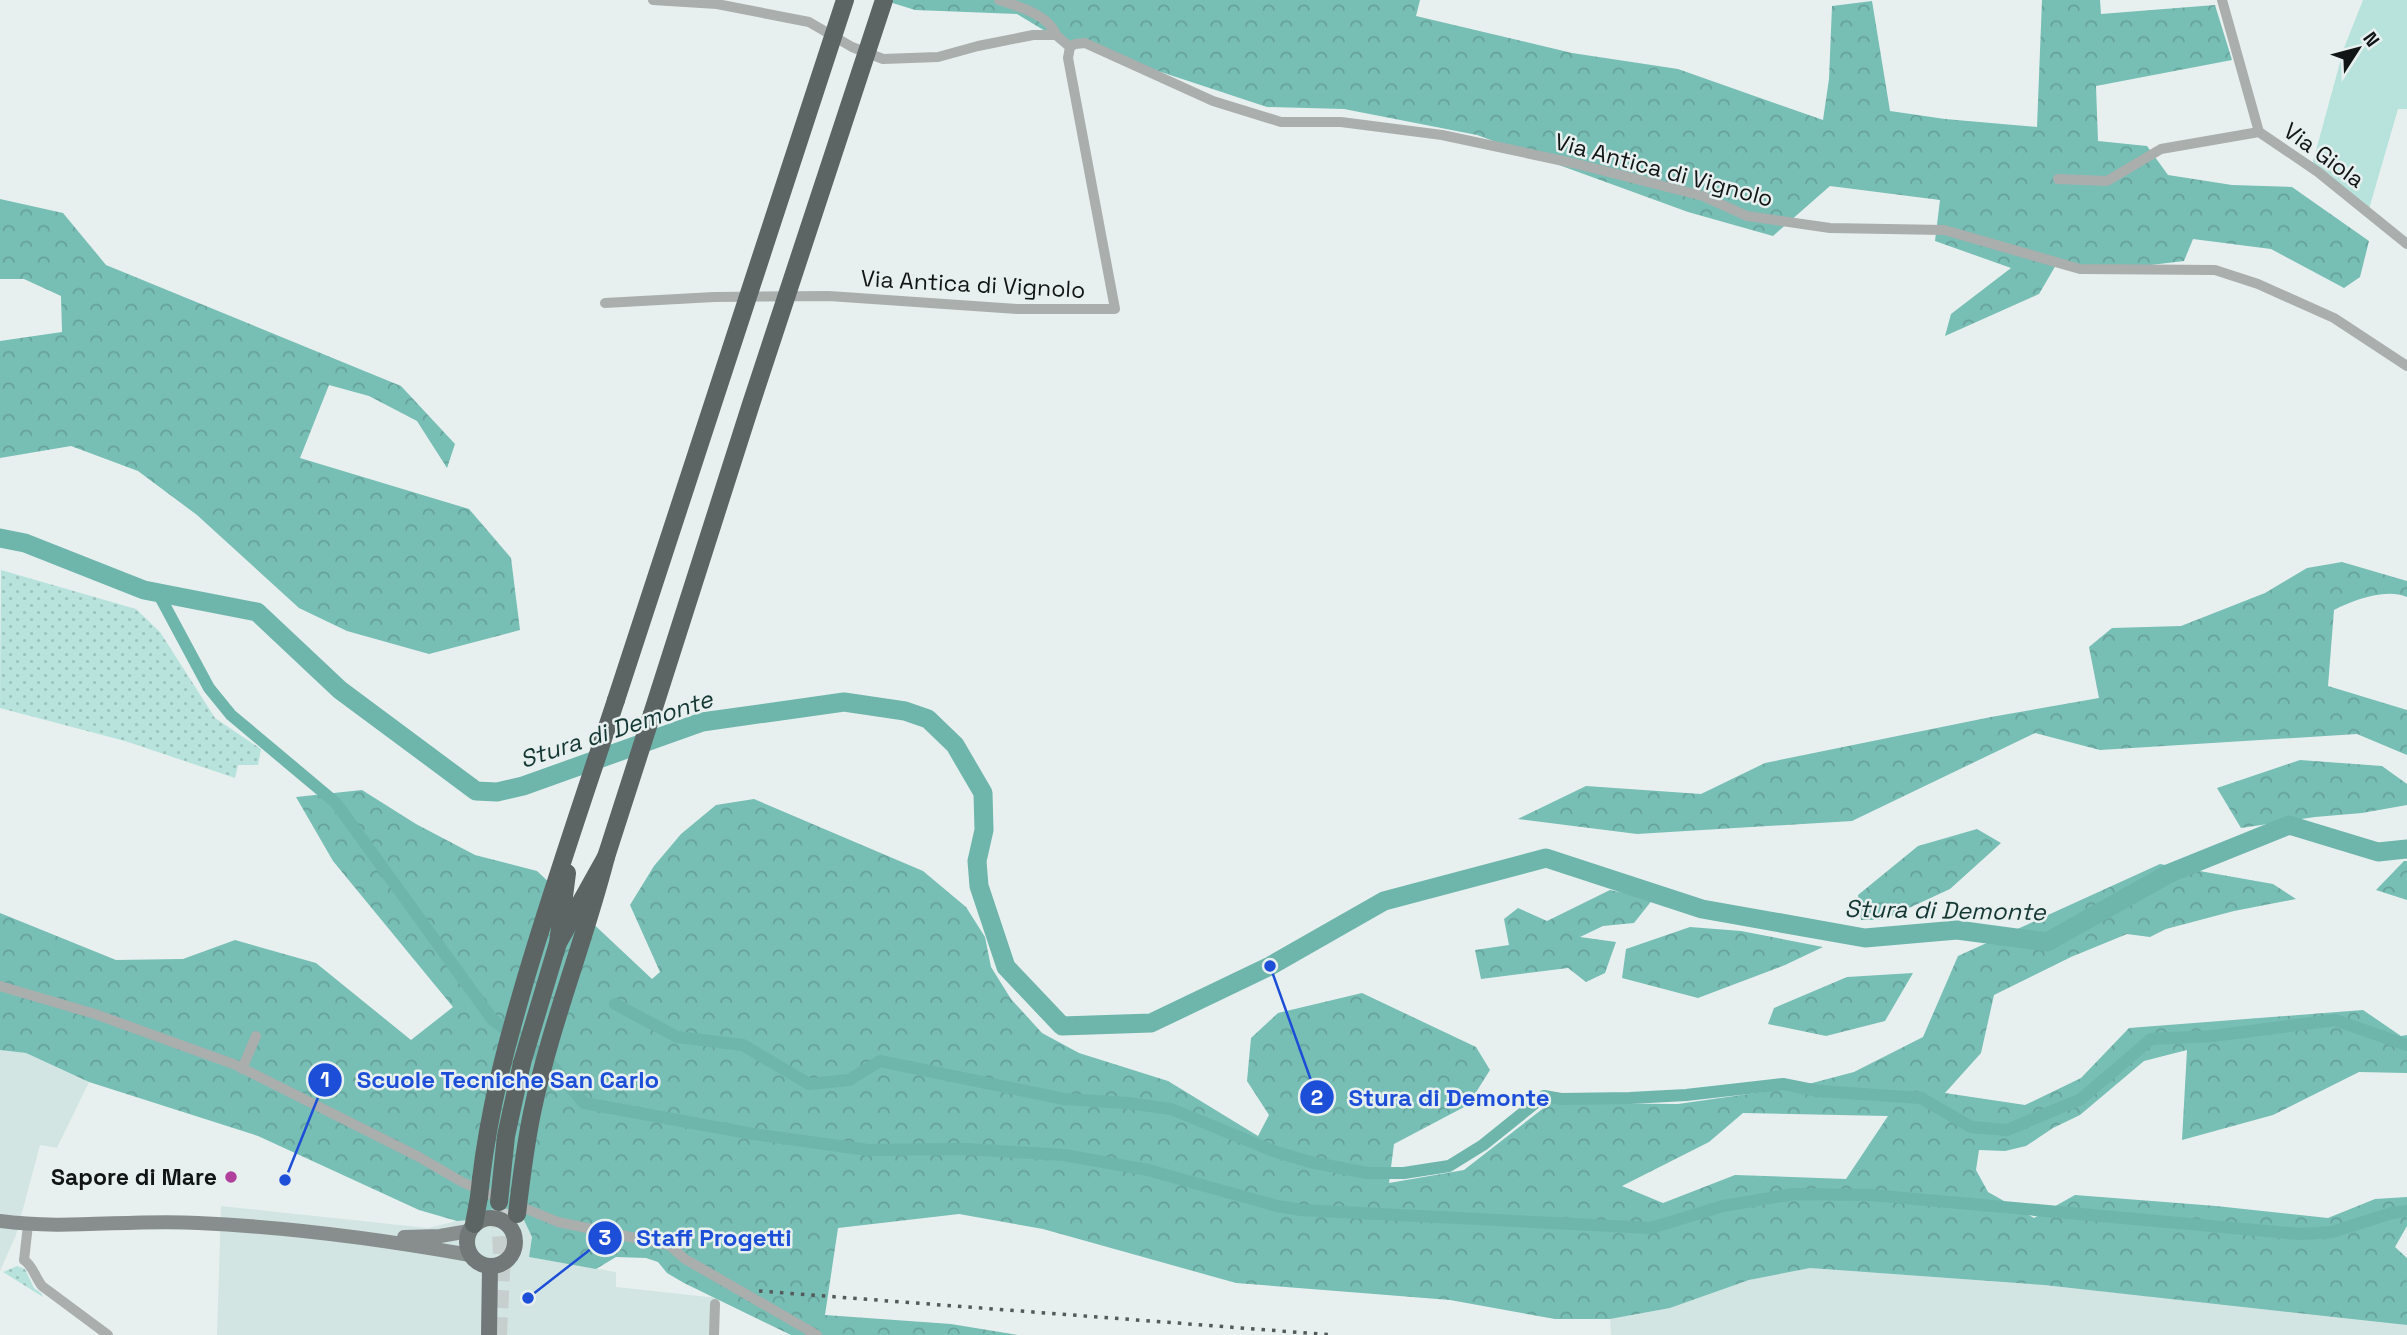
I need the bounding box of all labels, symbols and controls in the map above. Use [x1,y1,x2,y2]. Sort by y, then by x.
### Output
north arrow [2323,14,2393,84]
text: N [2357,27,2385,52]
street label: Via Giola [2278,116,2370,194]
street label: Via Antica di Vignolo [1551,126,1777,214]
street label: Via Antica di Vignolo [860,263,1086,305]
water label: Stura di Demonte [515,683,717,775]
water label: Stura di Demonte [1844,893,2047,927]
callout: Scuole Tecniche San Carlo [307,1057,674,1102]
text: Scuole Tecniche San Carlo [357,1064,659,1095]
text: 1 [320,1066,330,1093]
callout: Stura di Demonte [1299,1075,1563,1120]
text: Stura di Demonte [1348,1082,1550,1113]
text: 2 [1311,1084,1323,1111]
place label: Sapore di Mare [51,1162,217,1192]
marker: Sapore di Mare [223,1169,239,1185]
callout: Staff Progetti [588,1215,806,1260]
text: Staff Progetti [636,1222,792,1253]
text: 3 [599,1224,611,1251]

